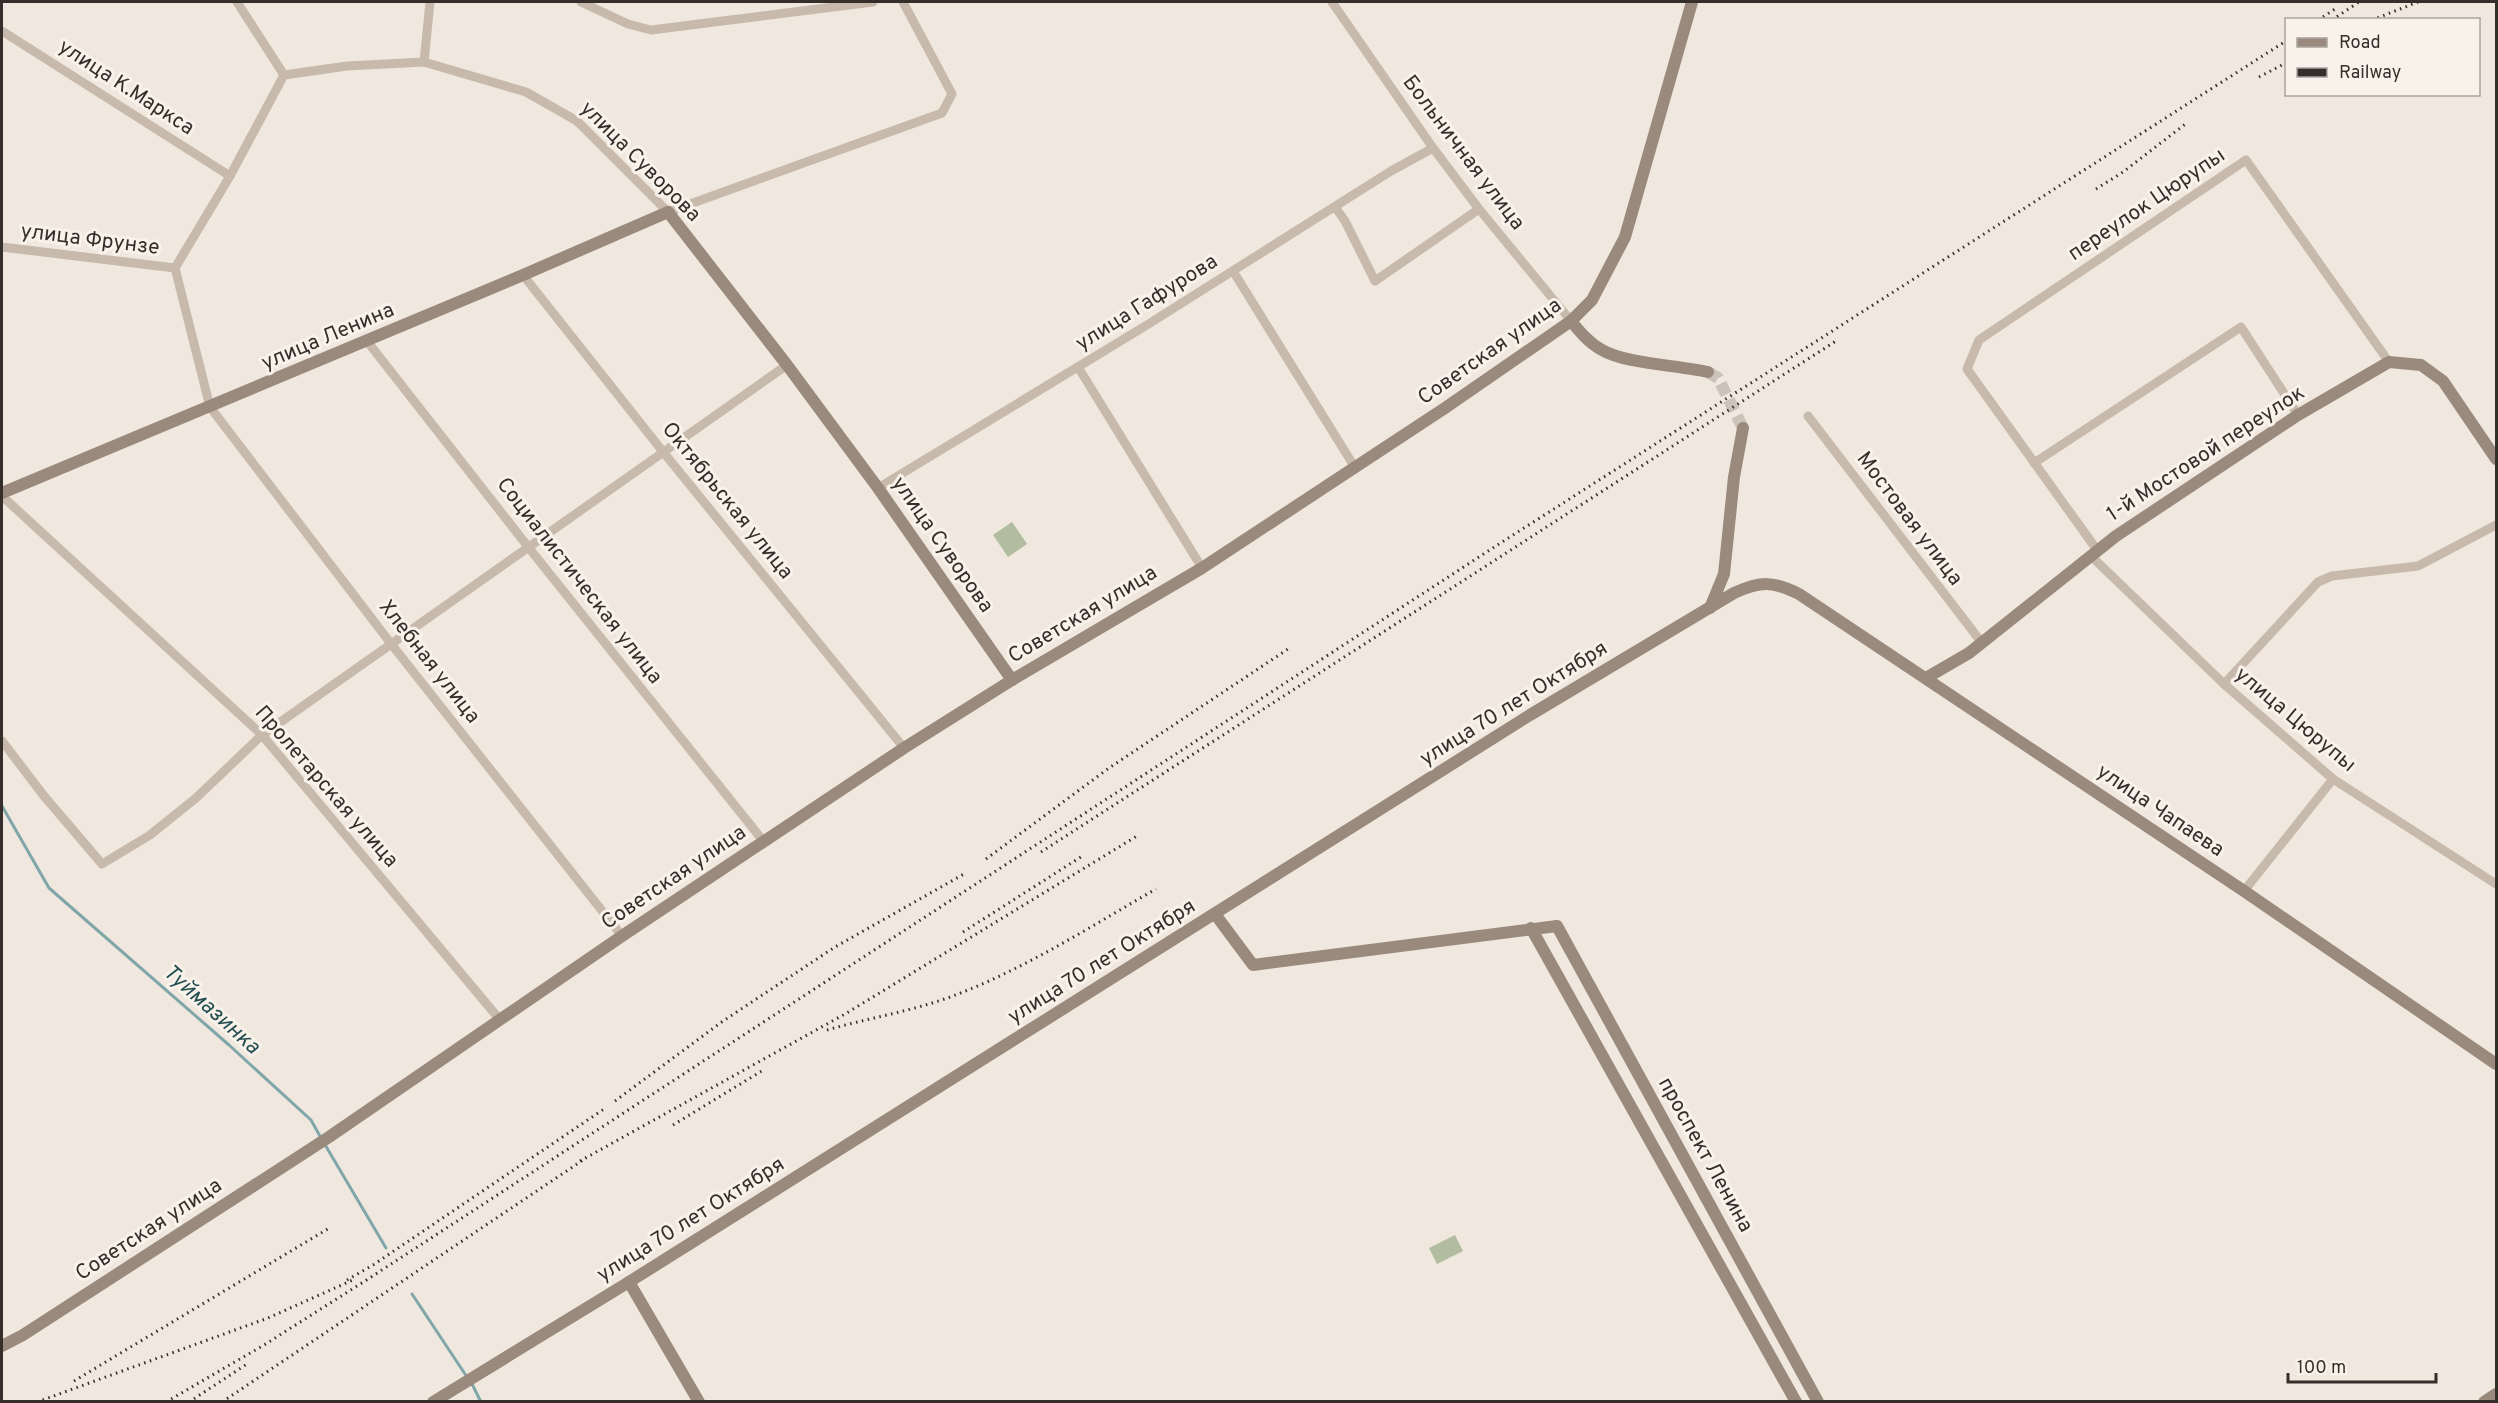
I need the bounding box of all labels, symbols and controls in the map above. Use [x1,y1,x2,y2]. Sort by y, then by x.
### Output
legend [2285,18,2480,96]
text: Road [2339,32,2381,55]
street label: улица К.Маркса [53,34,199,142]
text: Railway [2339,62,2401,85]
street label: Больничная улица [1396,70,1530,236]
street label: улица Суворова [574,96,706,228]
street label: переулок Цюрупы [2063,142,2231,268]
street label: улица Фрунзе [19,218,161,262]
street label: улица Гафурова [1071,249,1223,357]
street label: Советская улица [1413,292,1567,412]
street label: улица Ленина [258,297,398,377]
street label: 1-й Мостовой переулок [2102,380,2310,528]
street label: Октябрьская улица [655,417,799,585]
street label: Мостовая улица [1850,447,1968,591]
street label: Социалистическая улица [490,472,668,690]
street label: улица Суворова [885,472,999,618]
street label: Советская улица [1004,560,1162,670]
street label: Хлебная улица [372,595,486,729]
street label: улица 70 лет Октября [1415,635,1613,773]
street label: улица Цюрупы [2229,661,2361,779]
street label: Пролетарская улица [248,700,404,874]
street label: улица Чапаева [2091,758,2229,864]
street label: Советская улица [596,820,752,936]
street label: улица 70 лет Октября [1003,893,1201,1031]
water label: Туймазинка [157,959,266,1061]
street label: проспект Ленина [1651,1073,1759,1237]
street label: улица 70 лет Октября [592,1151,790,1289]
street label: Советская улица [71,1173,227,1287]
scale bar [2288,1346,2436,1384]
text: 100 m [2297,1357,2346,1380]

